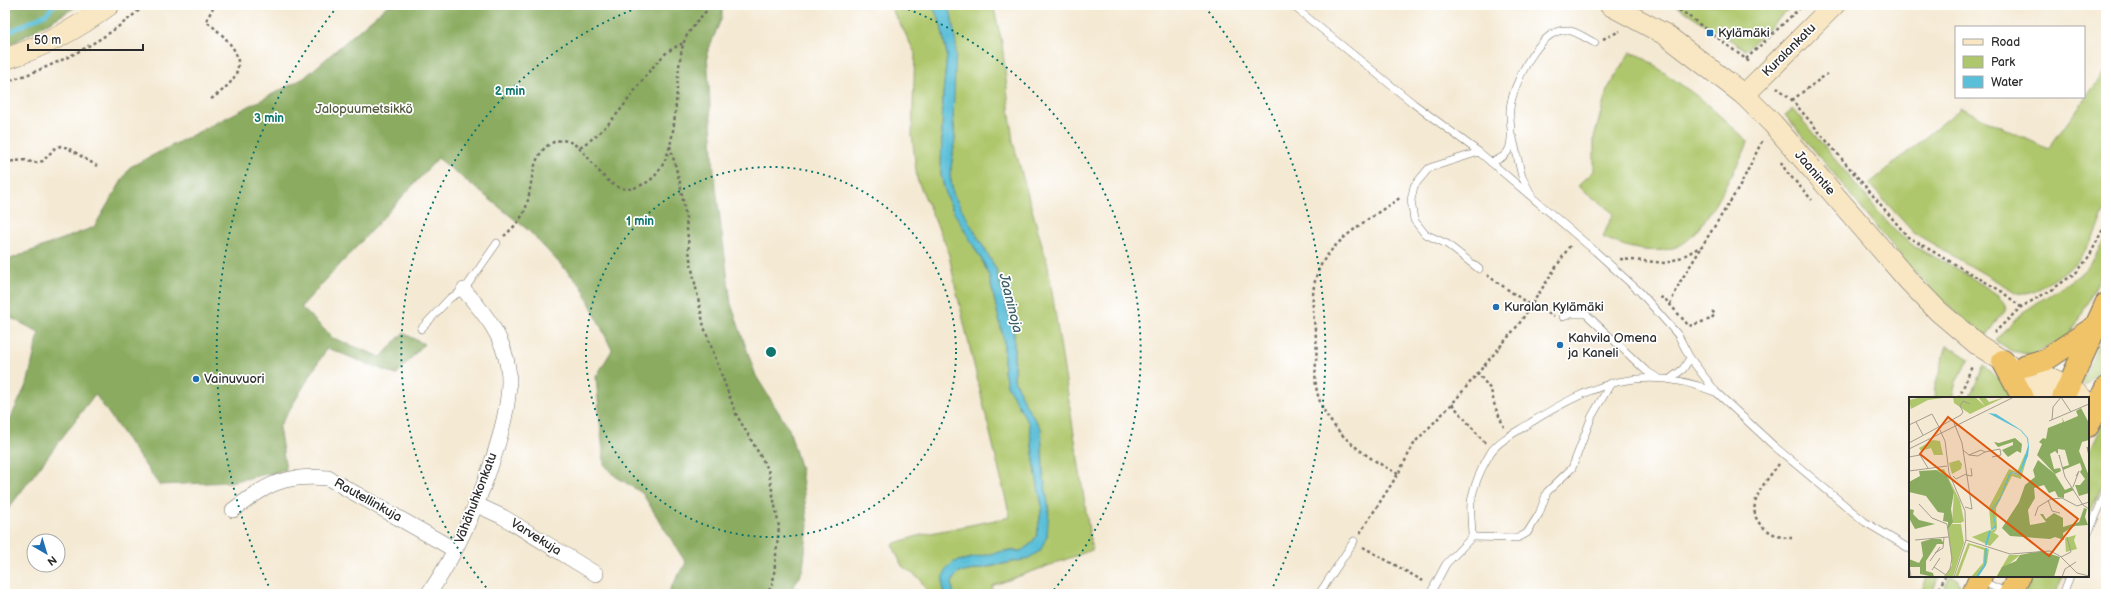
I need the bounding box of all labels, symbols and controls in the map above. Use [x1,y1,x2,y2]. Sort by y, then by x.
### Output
street label: Kuralankatu [1759,20,1819,80]
place label: Kylämäki [1718,25,1770,41]
scale bar [28,26,143,52]
legend [1955,26,2085,98]
marker: Kylämäki [1705,28,1715,38]
text: 50 m [34,33,61,48]
text: Road [1991,35,2020,50]
text: Park [1991,55,2015,70]
text: Water [1991,75,2023,90]
text: 2 min [495,84,525,99]
park label: Jalopuumetsikkö [315,101,413,117]
text: 3 min [254,111,284,126]
street label: Jaanintie [1791,147,1839,199]
text: 1 min [626,214,654,229]
water label: Jaaninoja [995,270,1027,335]
place label: Kuralan Kylämäki [1504,299,1604,315]
marker: Kuralan Kylämäki [1491,302,1501,312]
place label: Kahvila Omena ja Kaneli [1567,330,1657,361]
marker: Kahvila Omena ja Kaneli [1555,340,1565,350]
centre of rings [764,345,778,359]
place label: Vainuvuori [204,371,265,387]
marker: Vainuvuori [191,374,201,384]
inset map [1909,397,2089,577]
street label: Vähähuhkonkatu [451,450,501,546]
street label: Rautellinkuja [331,475,405,525]
street label: Varvekuja [508,515,564,559]
north arrow [26,533,66,573]
text: N [45,553,59,568]

